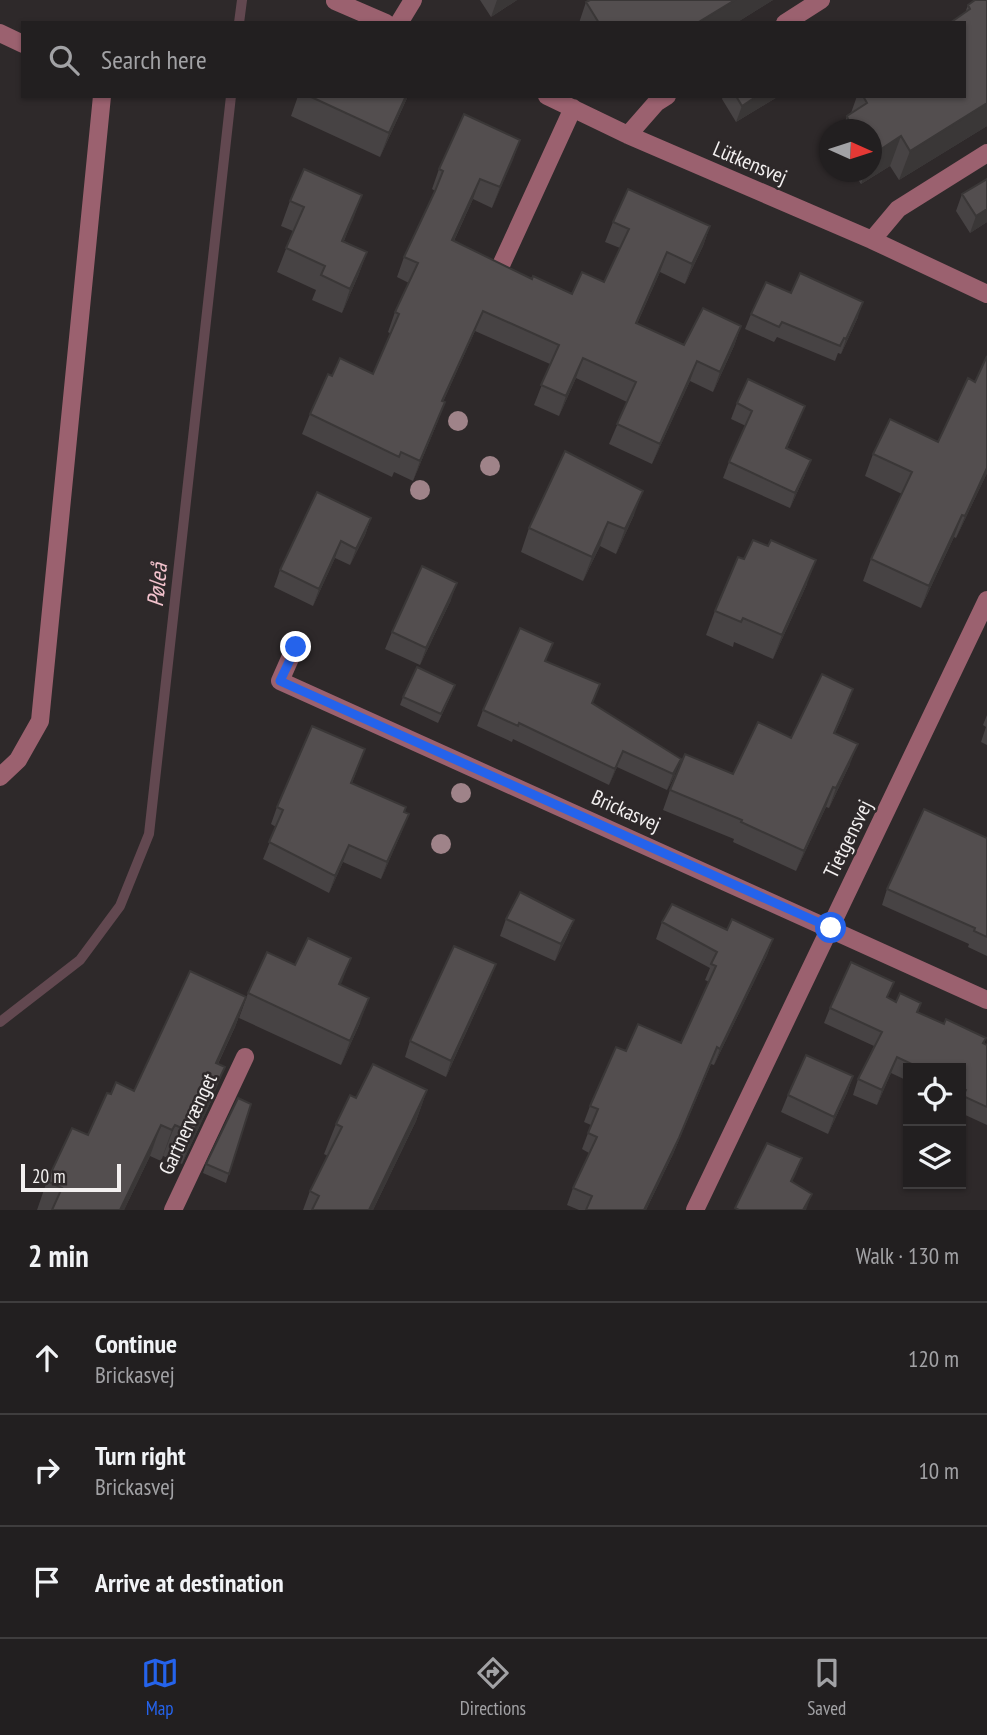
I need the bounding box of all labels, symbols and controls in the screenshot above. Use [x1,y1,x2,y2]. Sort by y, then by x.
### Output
search box [21,21,966,98]
icon: search [45,41,83,79]
text: Search here [101,43,207,76]
north arrow [819,119,882,182]
street label: Lütkensvej [709,135,791,190]
water label: Pøleå [140,560,173,608]
route end [280,631,311,662]
street label: Brickasvej [588,783,665,838]
street label: Tietgensvej [817,795,878,882]
route start [815,912,846,943]
map controls [903,1063,966,1189]
button: locate [903,1063,966,1126]
street label: Gartnervænget [152,1069,223,1179]
button: layers [903,1126,966,1189]
scale bar [21,1161,121,1193]
text: 20 m [32,1164,66,1188]
text: 2 min [28,1236,89,1275]
text: Walk · 130 m [856,1241,959,1270]
text: Continue [95,1327,177,1360]
icon: ahead [28,1339,66,1377]
text: 120 m [908,1344,959,1373]
text: Brickasvej [95,1360,175,1389]
text: Turn right [95,1439,186,1472]
icon: right [28,1451,66,1489]
text: 10 m [918,1456,959,1485]
text: Brickasvej [95,1472,175,1501]
icon: arrive [28,1563,66,1601]
text: Arrive at destination [95,1566,284,1599]
tab: Map [141,1654,179,1720]
tab: Directions [460,1654,526,1720]
tab: Saved [807,1654,846,1720]

